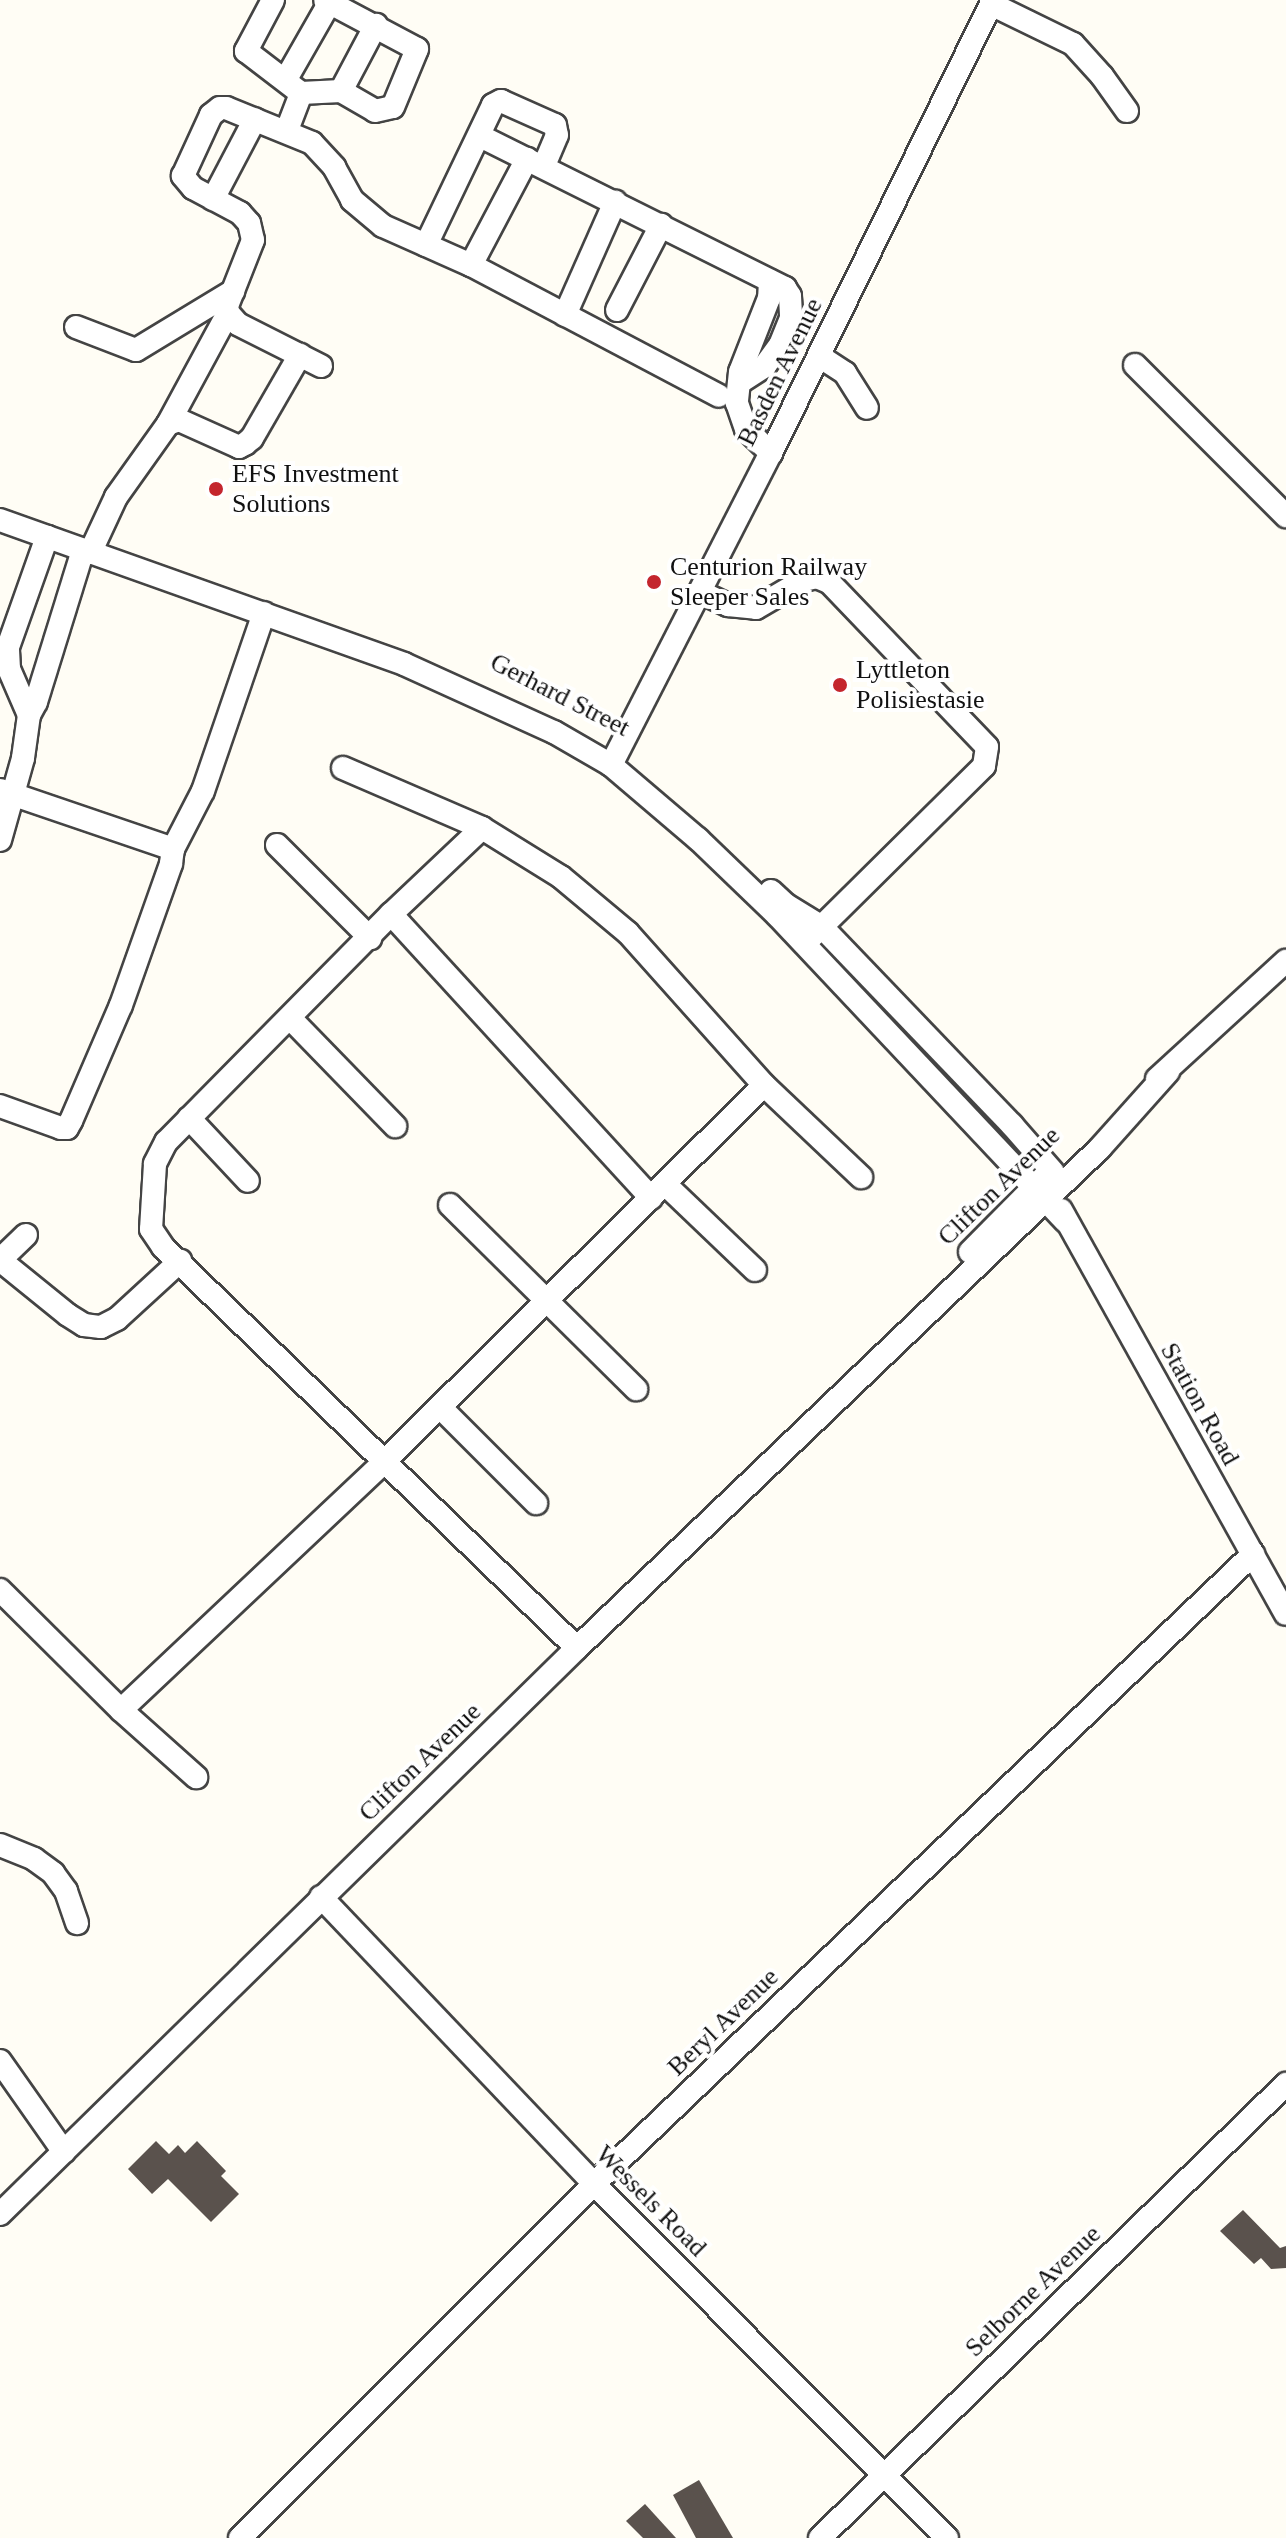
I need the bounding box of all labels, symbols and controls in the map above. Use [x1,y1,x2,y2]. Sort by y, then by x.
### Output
street label: Basden Avenue [730,292,830,452]
place label: EFS Investment Solutions [232,458,399,520]
marker: EFS Investment Solutions [207,480,225,498]
place label: Centurion Railway Sleeper Sales [670,551,867,612]
marker: Centurion Railway Sleeper Sales [645,573,663,591]
street label: Gerhard Street [485,647,635,743]
place label: Lyttleton Polisiestasie [856,654,985,716]
marker: Lyttleton Polisiestasie [831,676,849,694]
street label: Clifton Avenue [931,1120,1067,1252]
street label: Station Road [1154,1337,1246,1471]
street label: Clifton Avenue [352,1696,488,1828]
street label: Beryl Avenue [661,1961,785,2083]
street label: Wessels Road [589,2139,713,2263]
street label: Selborne Avenue [958,2218,1108,2364]

